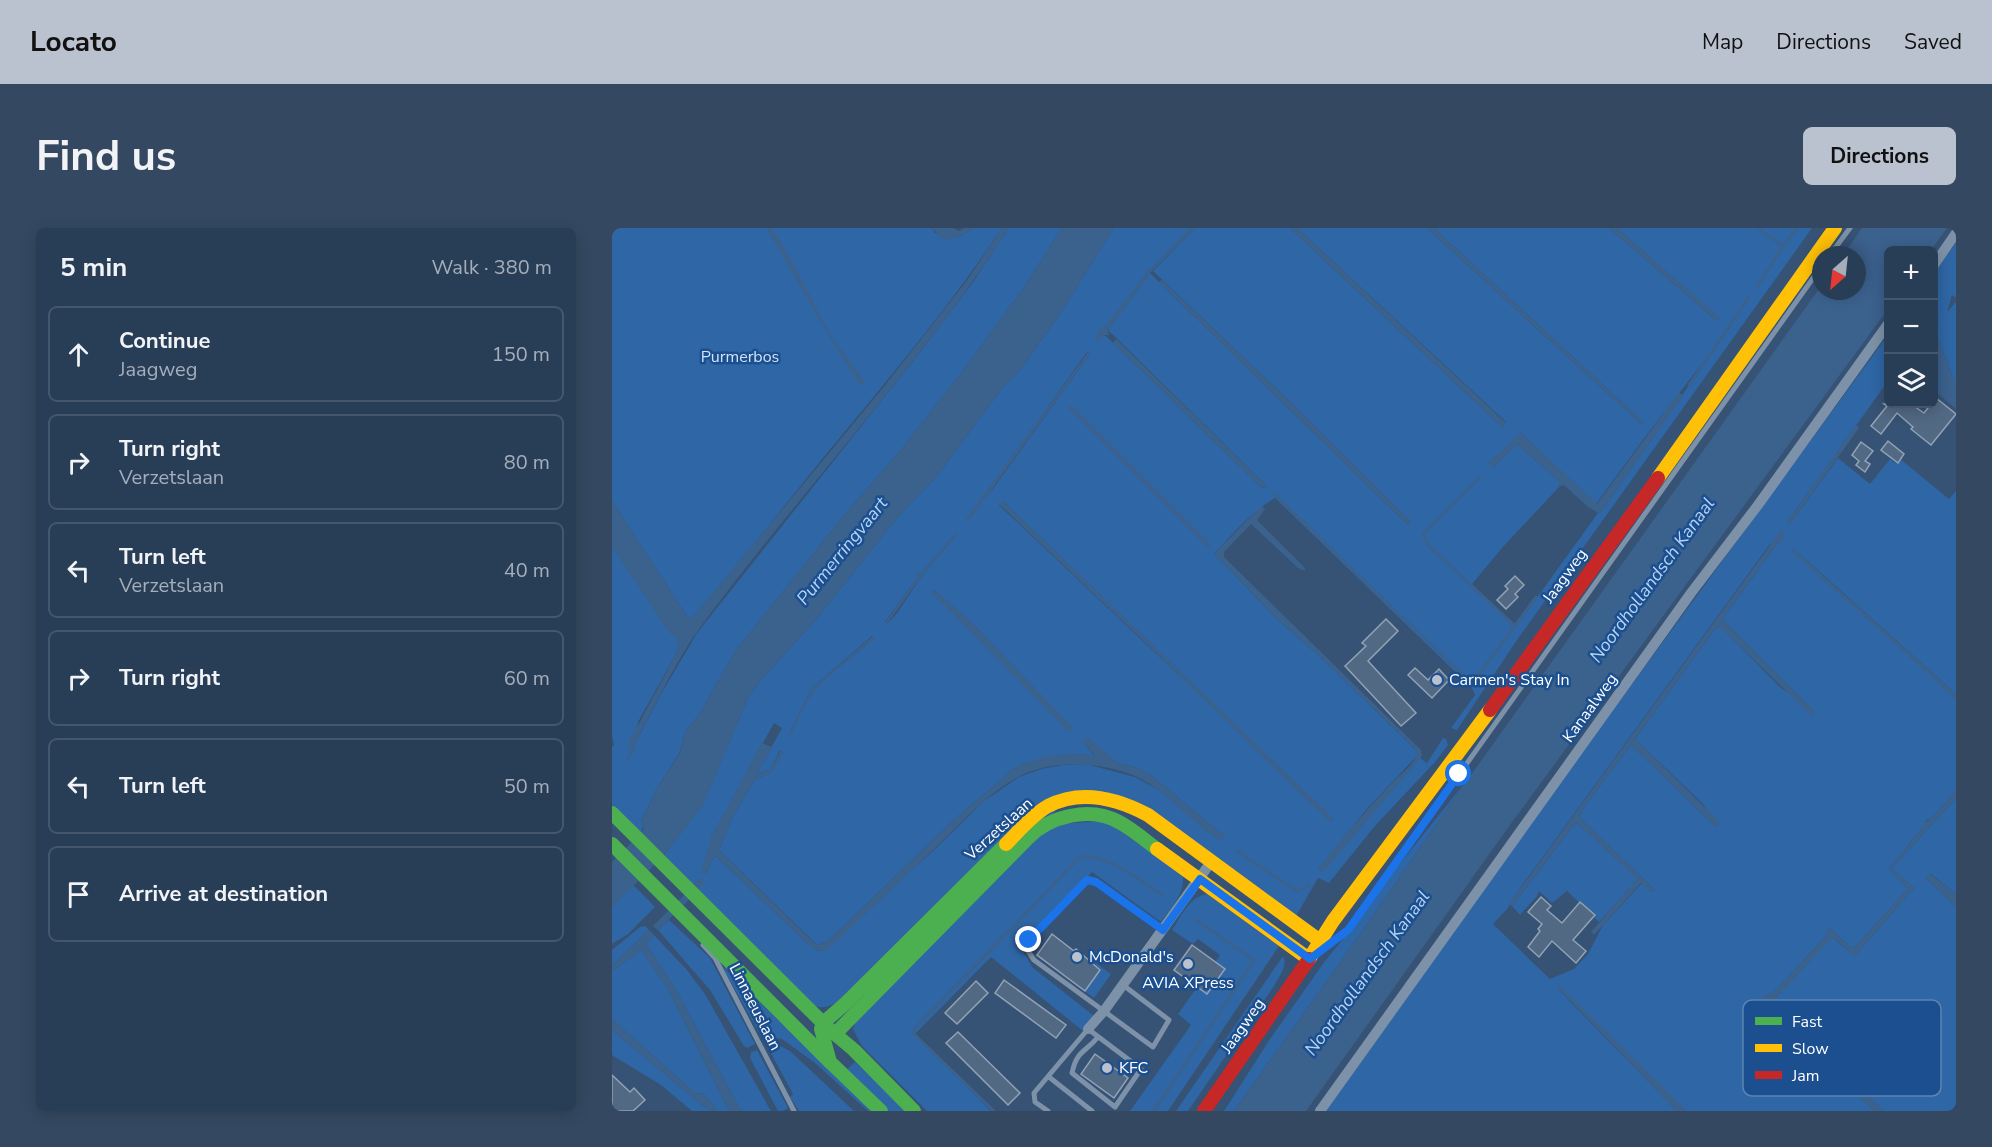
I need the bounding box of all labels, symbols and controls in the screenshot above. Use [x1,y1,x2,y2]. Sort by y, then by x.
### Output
text: Locato [30,23,117,61]
text: Map [1702,28,1743,56]
text: Directions [1776,28,1871,56]
text: Saved [1904,28,1962,56]
button: Directions [1803,127,1956,185]
text: Find us [36,128,176,185]
north arrow [1812,246,1866,300]
map controls [1884,246,1938,408]
button: + [1884,246,1938,300]
text: 5 min [60,250,127,285]
text: Walk · 380 m [432,254,552,281]
button: − [1884,300,1938,354]
text: Continue [119,326,210,356]
icon: ahead [62,338,95,371]
text: 150 m [492,341,550,368]
park label: Purmerbos [701,346,779,368]
button: layers [1884,354,1938,408]
text: Jaagweg [119,356,197,383]
text: Turn right [119,434,220,464]
icon: right [62,446,95,479]
text: 80 m [504,449,550,476]
text: Verzetslaan [119,464,224,491]
water label: Purmerringvaart [791,492,893,610]
water label: Noordhollandsch Kanaal [1584,493,1720,667]
text: Turn left [119,542,206,572]
street label: Jaagweg [1537,544,1592,609]
icon: left [62,554,95,587]
text: 40 m [504,557,550,584]
text: Verzetslaan [119,572,224,599]
icon: right [62,662,95,695]
text: Turn right [119,663,220,693]
text: 60 m [504,665,550,692]
place label: Carmen's Stay In [1449,669,1570,691]
street label: Kanaalweg [1557,669,1623,747]
marker: Carmen's Stay In [1430,673,1444,687]
route start [1445,760,1471,786]
icon: left [62,770,95,803]
text: Turn left [119,771,206,801]
text: 50 m [504,773,550,800]
street label: Verzetslaan [960,793,1038,866]
icon: arrive [62,878,95,911]
text: Arrive at destination [119,879,328,909]
water label: Noordhollandsch Kanaal [1299,886,1435,1060]
route end [1015,926,1041,952]
place label: McDonald's [1089,946,1174,968]
marker: McDonald's [1070,950,1084,964]
marker: AVIA XPress [1181,957,1195,971]
street label: Linnaeuslaan [724,960,786,1054]
place label: AVIA XPress [1142,972,1234,994]
street label: Jaagweg [1215,994,1270,1059]
legend [1743,1000,1941,1096]
text: Fast [1792,1011,1823,1033]
text: Slow [1792,1038,1829,1060]
place label: KFC [1119,1057,1149,1079]
marker: KFC [1100,1061,1114,1075]
text: Jam [1791,1065,1819,1087]

